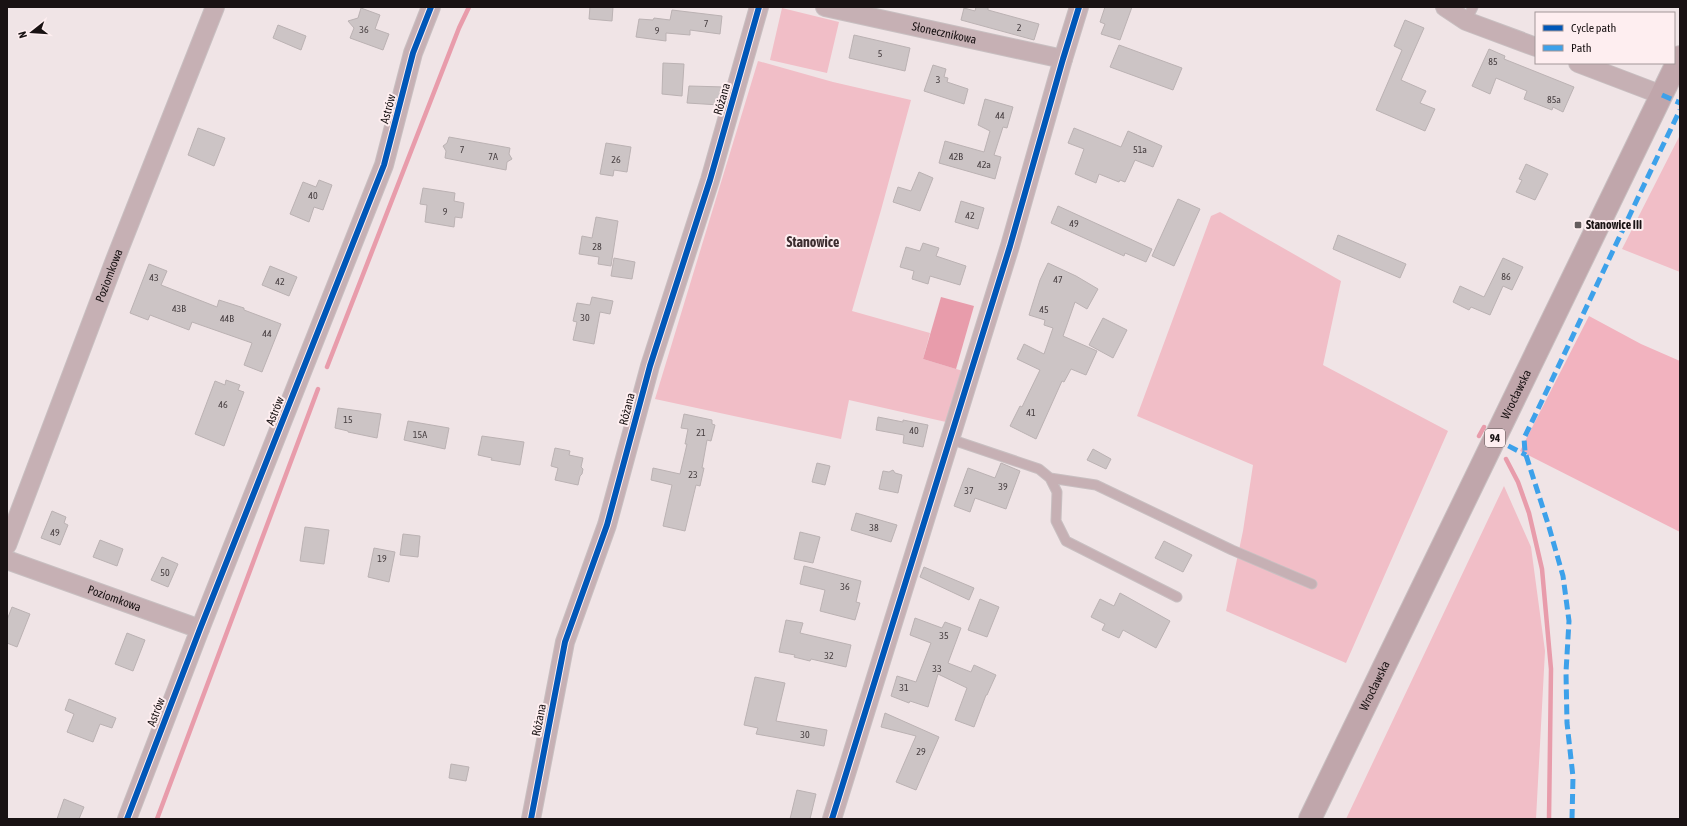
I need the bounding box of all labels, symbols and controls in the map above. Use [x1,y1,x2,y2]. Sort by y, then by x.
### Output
north arrow [12,12,52,52]
legend [1535,12,1675,64]
house number: 7 [704,18,709,29]
street label: Słonecznikowa [911,19,978,47]
text: Cycle path [1571,21,1616,35]
house number: 2 [1017,22,1022,33]
house number: 36 [359,24,369,35]
house number: 9 [655,25,660,36]
text: N [16,30,29,40]
text: Path [1571,41,1592,55]
house number: 5 [878,48,883,59]
house number: 85 [1488,56,1498,67]
house number: 3 [936,74,941,85]
street label: Różana [711,81,733,117]
street label: Astrów [377,93,399,125]
house number: 85a [1547,94,1561,105]
house number: 44 [995,110,1005,121]
house number: 7 [460,144,465,155]
house number: 51a [1133,144,1147,155]
house number: 7A [488,151,498,162]
house number: 42B [949,151,963,162]
house number: 26 [611,154,621,165]
house number: 42a [977,159,991,170]
house number: 40 [308,190,318,201]
house number: 9 [443,206,448,217]
house number: 42 [965,210,975,221]
house number: 49 [1069,218,1079,229]
place label: Stanowice III [1586,218,1642,232]
marker: Stanowice III [1573,220,1583,230]
district label: Stanowice [787,234,839,250]
house number: 28 [592,241,602,252]
street label: Poziomkowa [93,247,126,304]
house number: 86 [1501,271,1511,282]
house number: 43 [149,272,159,283]
house number: 47 [1053,274,1063,285]
house number: 42 [275,276,285,287]
house number: 43B [172,303,186,314]
house number: 45 [1039,304,1049,315]
house number: 30 [580,312,590,323]
house number: 44B [220,313,234,324]
house number: 44 [262,328,272,339]
street label: Wrocławska [1498,367,1534,421]
street label: Różana [616,391,638,427]
street label: Astrów [263,395,287,427]
house number: 46 [218,399,228,410]
house number: 41 [1026,407,1036,418]
house number: 15 [343,414,353,425]
house number: 40 [909,425,919,436]
house number: 21 [696,427,706,438]
house number: 15A [413,429,427,440]
road number: 94 [1485,429,1505,447]
house number: 23 [688,469,698,480]
house number: 39 [998,481,1008,492]
house number: 37 [964,485,974,496]
house number: 38 [869,522,879,533]
house number: 49 [50,527,60,538]
house number: 19 [377,553,387,564]
house number: 50 [160,567,170,578]
house number: 36 [840,581,850,592]
street label: Poziomkowa [86,582,143,614]
house number: 35 [939,630,949,641]
house number: 32 [824,650,834,661]
street label: Wrocławska [1357,659,1393,713]
house number: 33 [932,663,942,674]
house number: 31 [899,682,909,693]
street label: Astrów [144,696,168,728]
street label: Różana [529,703,549,737]
house number: 30 [800,729,810,740]
house number: 29 [916,746,926,757]

